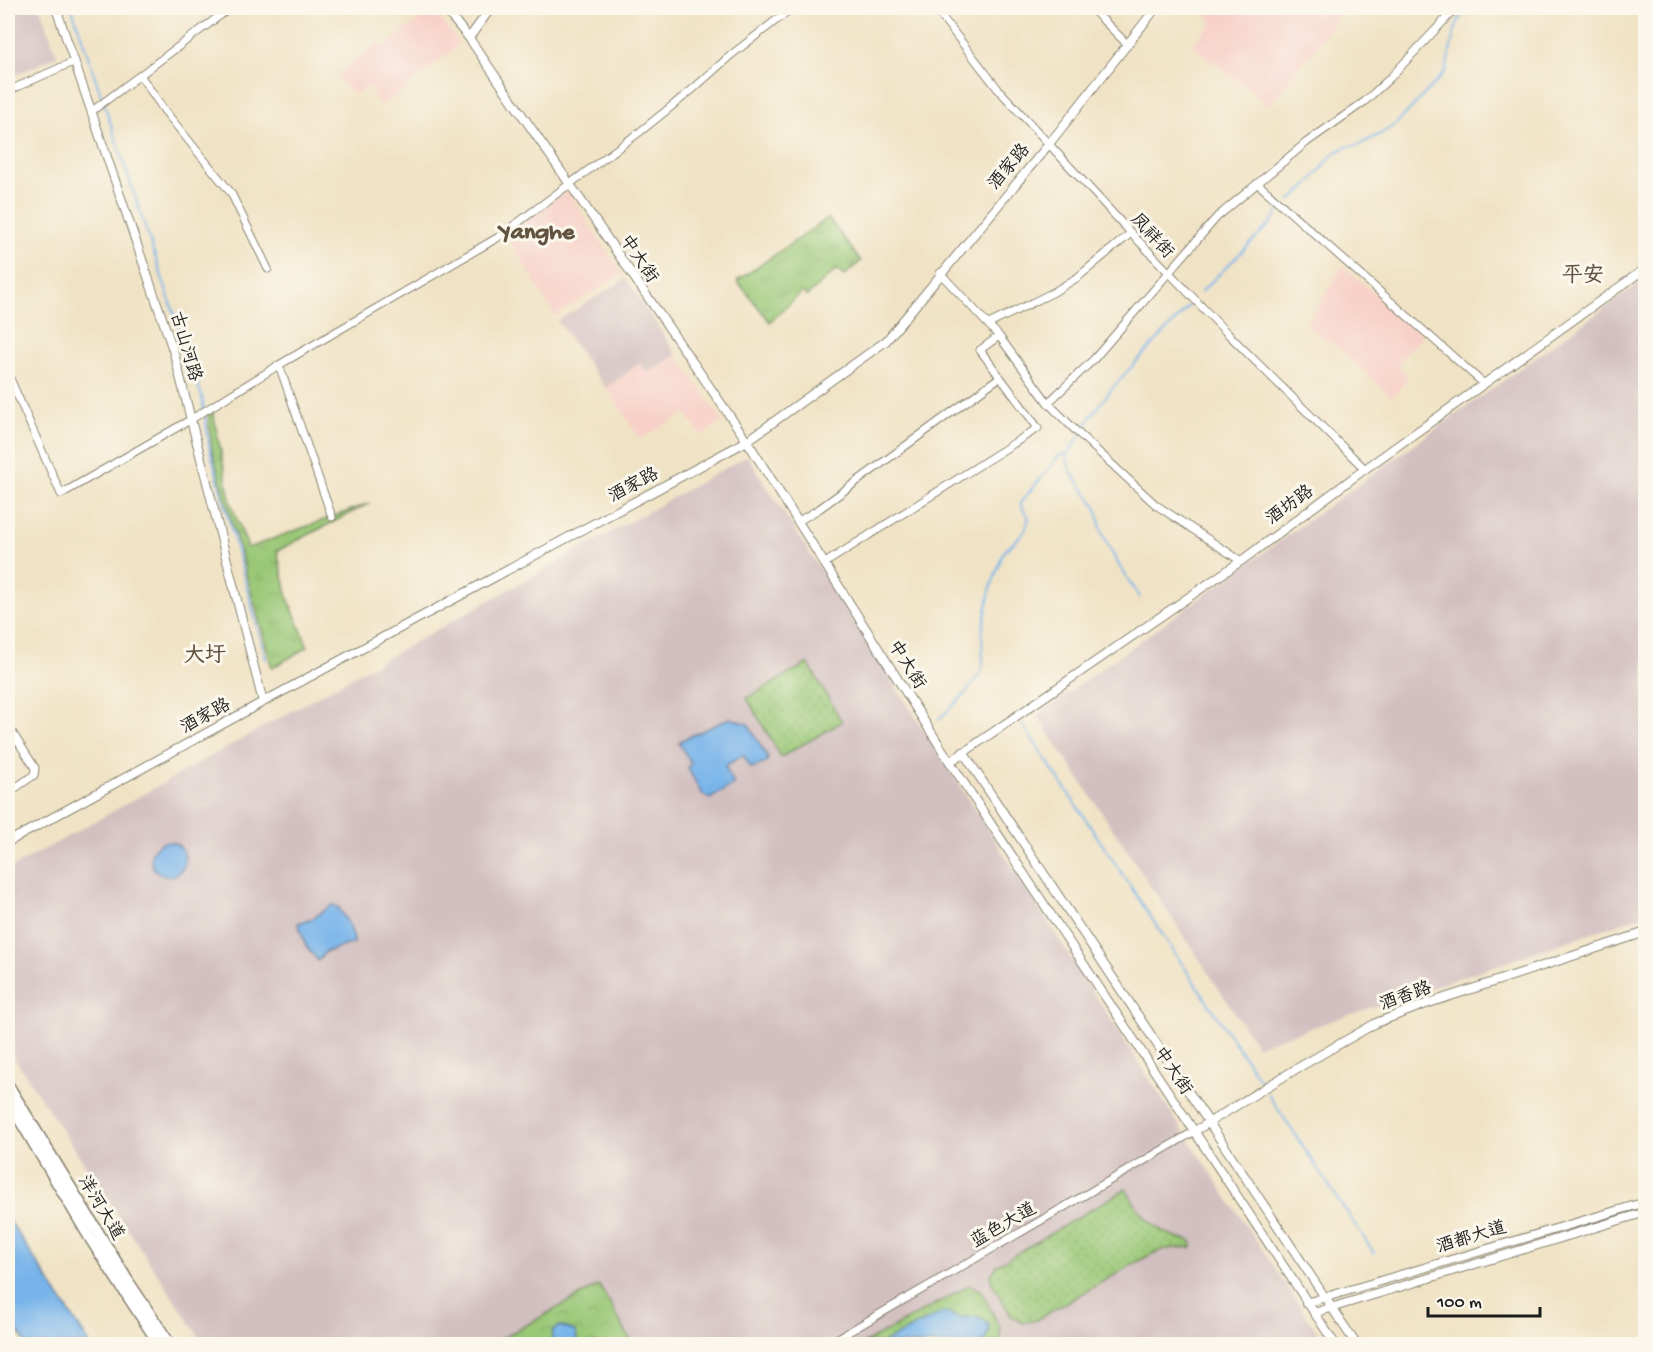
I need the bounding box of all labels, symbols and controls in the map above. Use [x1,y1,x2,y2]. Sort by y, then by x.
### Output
street label: 酒家路 [984,140,1035,195]
street label: 凤祥街 [1125,209,1178,264]
district label: Yanghe [497,219,576,248]
street label: 中大街 [614,231,663,288]
district label: 平安 [1562,263,1604,290]
street label: 古山河路 [165,309,206,384]
street label: 酒家路 [605,463,663,508]
street label: 酒坊路 [1262,481,1318,530]
street label: 中大街 [883,636,930,694]
district label: 大圩 [184,644,226,670]
street label: 酒家路 [177,694,235,739]
street label: 酒香路 [1377,977,1435,1016]
street label: 中大街 [1148,1043,1197,1100]
street label: 洋河大道 [72,1172,128,1245]
street label: 蓝色大道 [967,1198,1041,1253]
street label: 酒都大道 [1434,1217,1509,1259]
scale bar [1428,1280,1540,1318]
text: 100 m [1436,1293,1482,1314]

